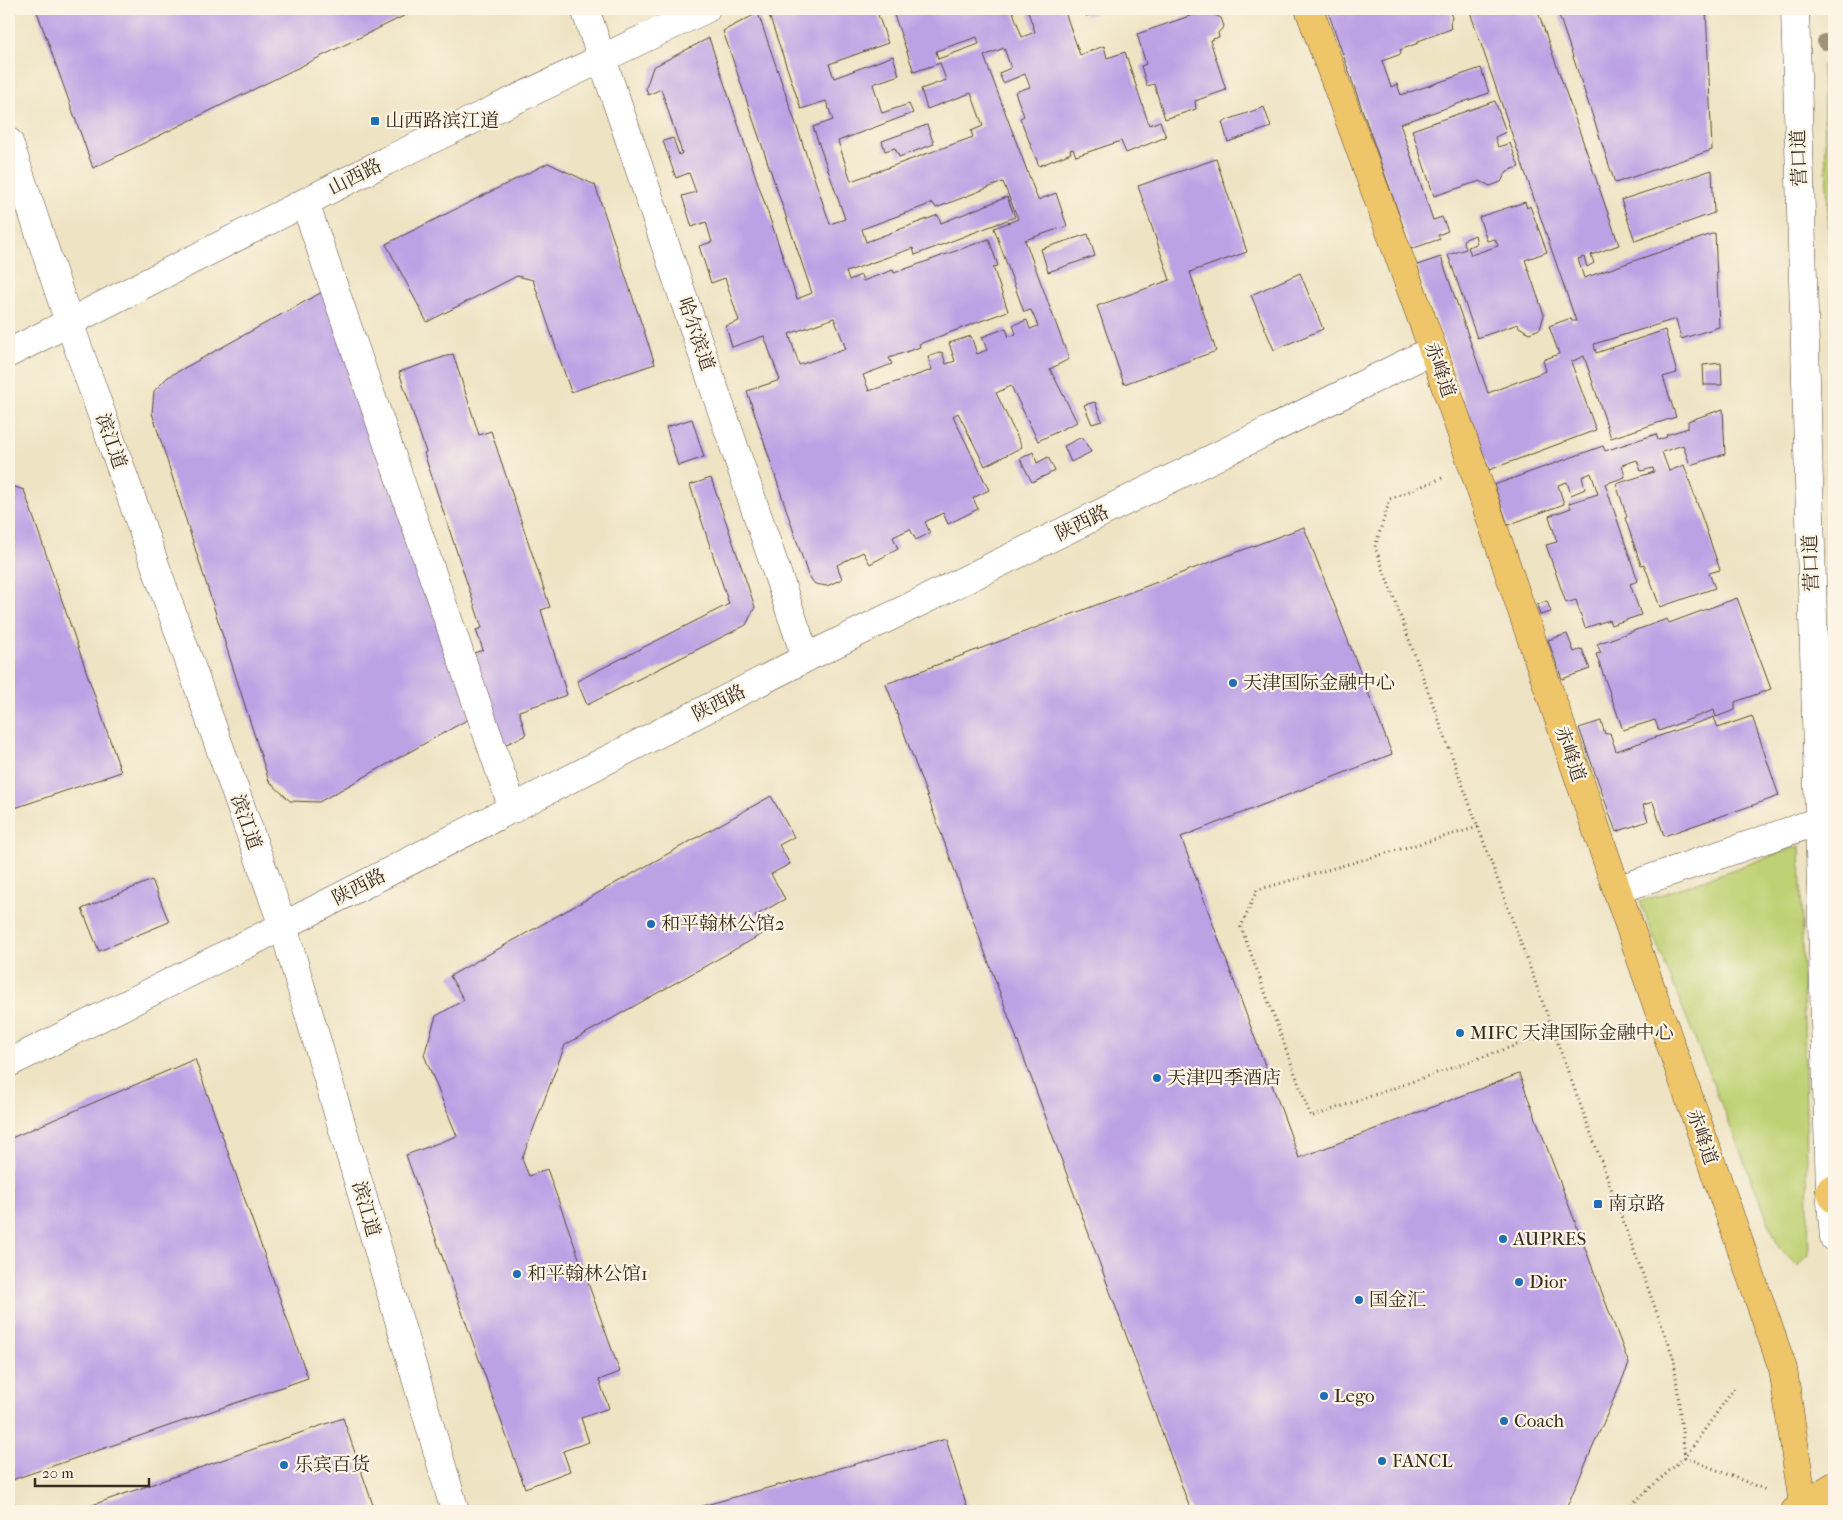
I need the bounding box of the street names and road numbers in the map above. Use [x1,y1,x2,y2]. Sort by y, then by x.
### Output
street label: 营口道 [1787,129,1811,187]
street label: 山西路 [325,154,385,200]
street label: 哈尔滨道 [673,294,719,374]
street label: 赤峰道 [1420,339,1460,401]
street label: 滨江道 [91,410,131,472]
street label: 陕西路 [1052,501,1112,545]
street label: 营口道 [1799,534,1823,592]
street label: 陕西路 [689,680,749,726]
street label: 赤峰道 [1550,723,1590,785]
street label: 滨江道 [226,791,266,853]
street label: 陕西路 [329,864,389,910]
street label: 赤峰道 [1682,1106,1722,1168]
street label: 滨江道 [348,1179,384,1239]

